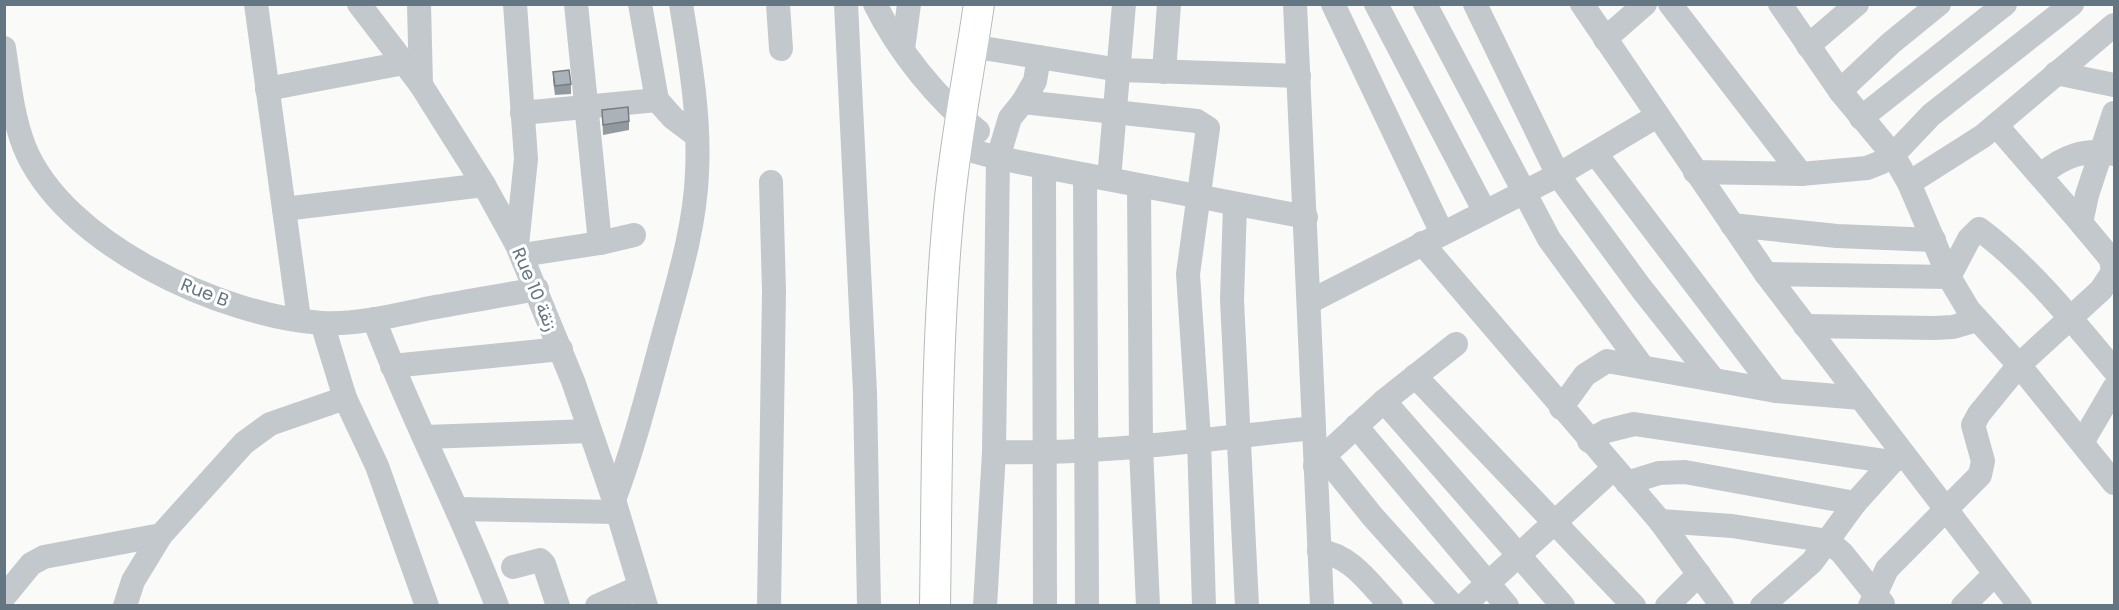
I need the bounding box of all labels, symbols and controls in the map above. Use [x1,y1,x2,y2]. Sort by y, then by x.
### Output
street label: Rue 10 زنقة [506,243,564,335]
street label: Rue B [177,271,233,313]

